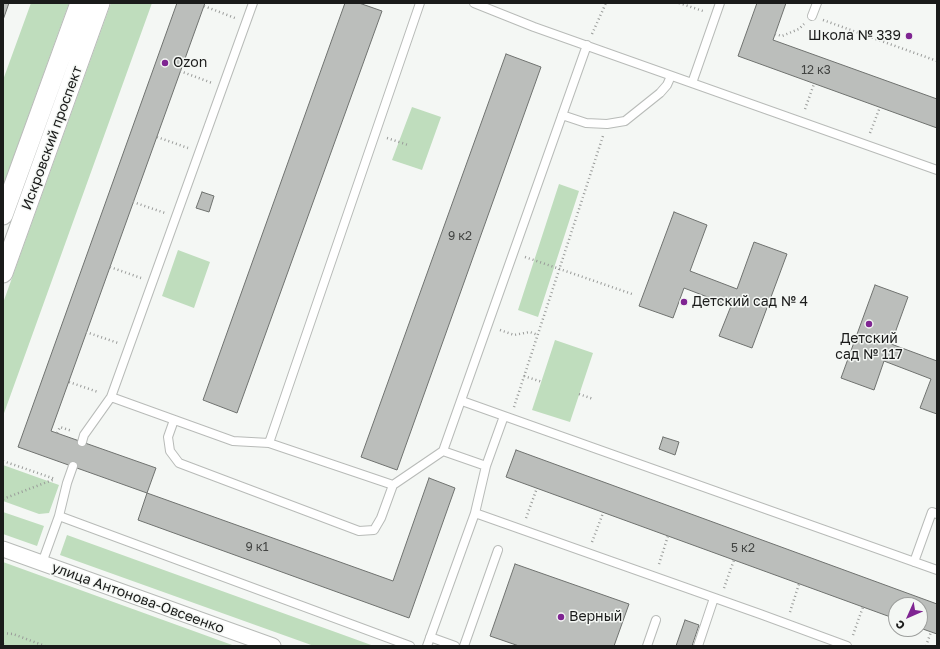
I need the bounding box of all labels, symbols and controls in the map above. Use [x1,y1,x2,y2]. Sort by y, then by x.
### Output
place label: Школа № 339 [808,28,901,44]
marker: Школа № 339 [904,31,914,41]
place label: Ozon [173,55,207,71]
marker: Ozon [160,58,170,68]
house number: 12 к3 [801,63,831,77]
street label: Искровский проспект [18,64,86,212]
house number: 9 к2 [448,229,472,243]
place label: Детский сад № 4 [692,294,808,310]
marker: Детский сад № 4 [679,297,689,307]
marker: Детский сад № 117 [864,319,874,329]
place label: Детский сад № 117 [835,331,903,364]
house number: 9 к1 [246,540,268,554]
house number: 5 к2 [731,541,755,555]
street label: улица Антонова-Овсеенко [49,559,227,637]
north arrow [888,597,928,637]
place label: Верный [569,609,622,625]
marker: Верный [556,612,566,622]
text: С [893,618,907,632]

